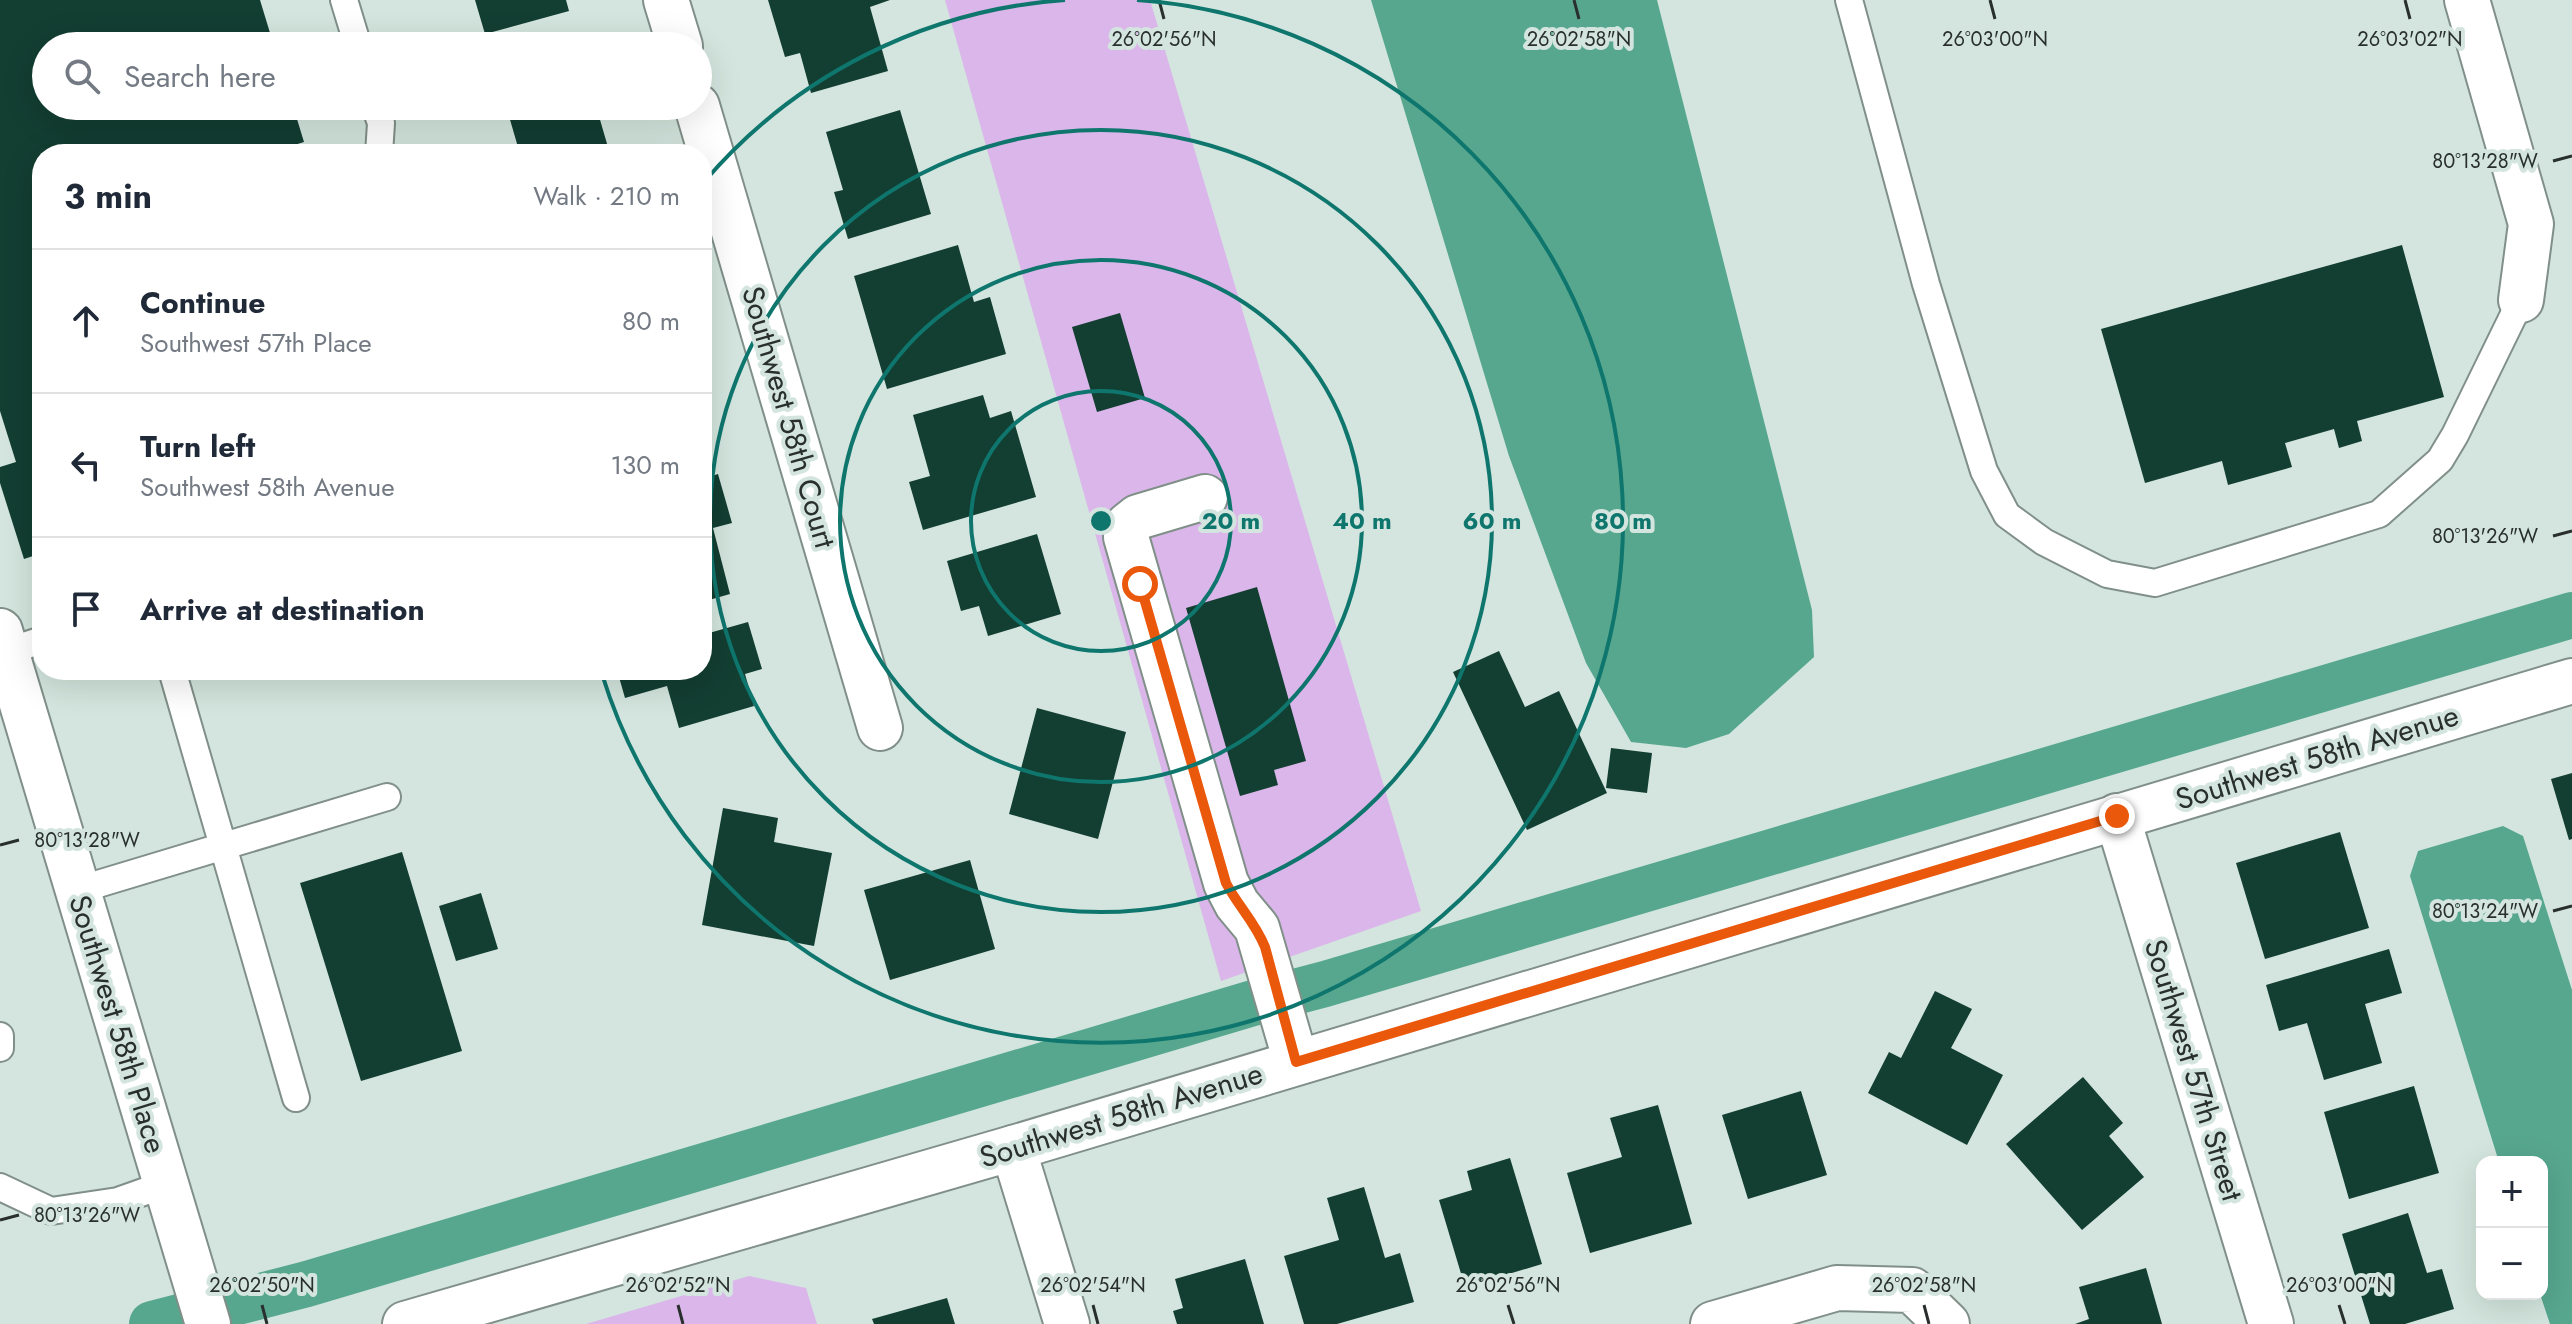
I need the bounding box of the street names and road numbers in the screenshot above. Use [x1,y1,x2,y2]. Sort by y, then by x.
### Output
street label: Southwest 58th Court [731,281,847,554]
street label: Southwest 58th Avenue [2170,693,2464,821]
street label: Southwest 58th Place [58,890,178,1158]
street label: Southwest 57th Street [2134,934,2254,1207]
street label: Southwest 58th Avenue [974,1051,1268,1179]

